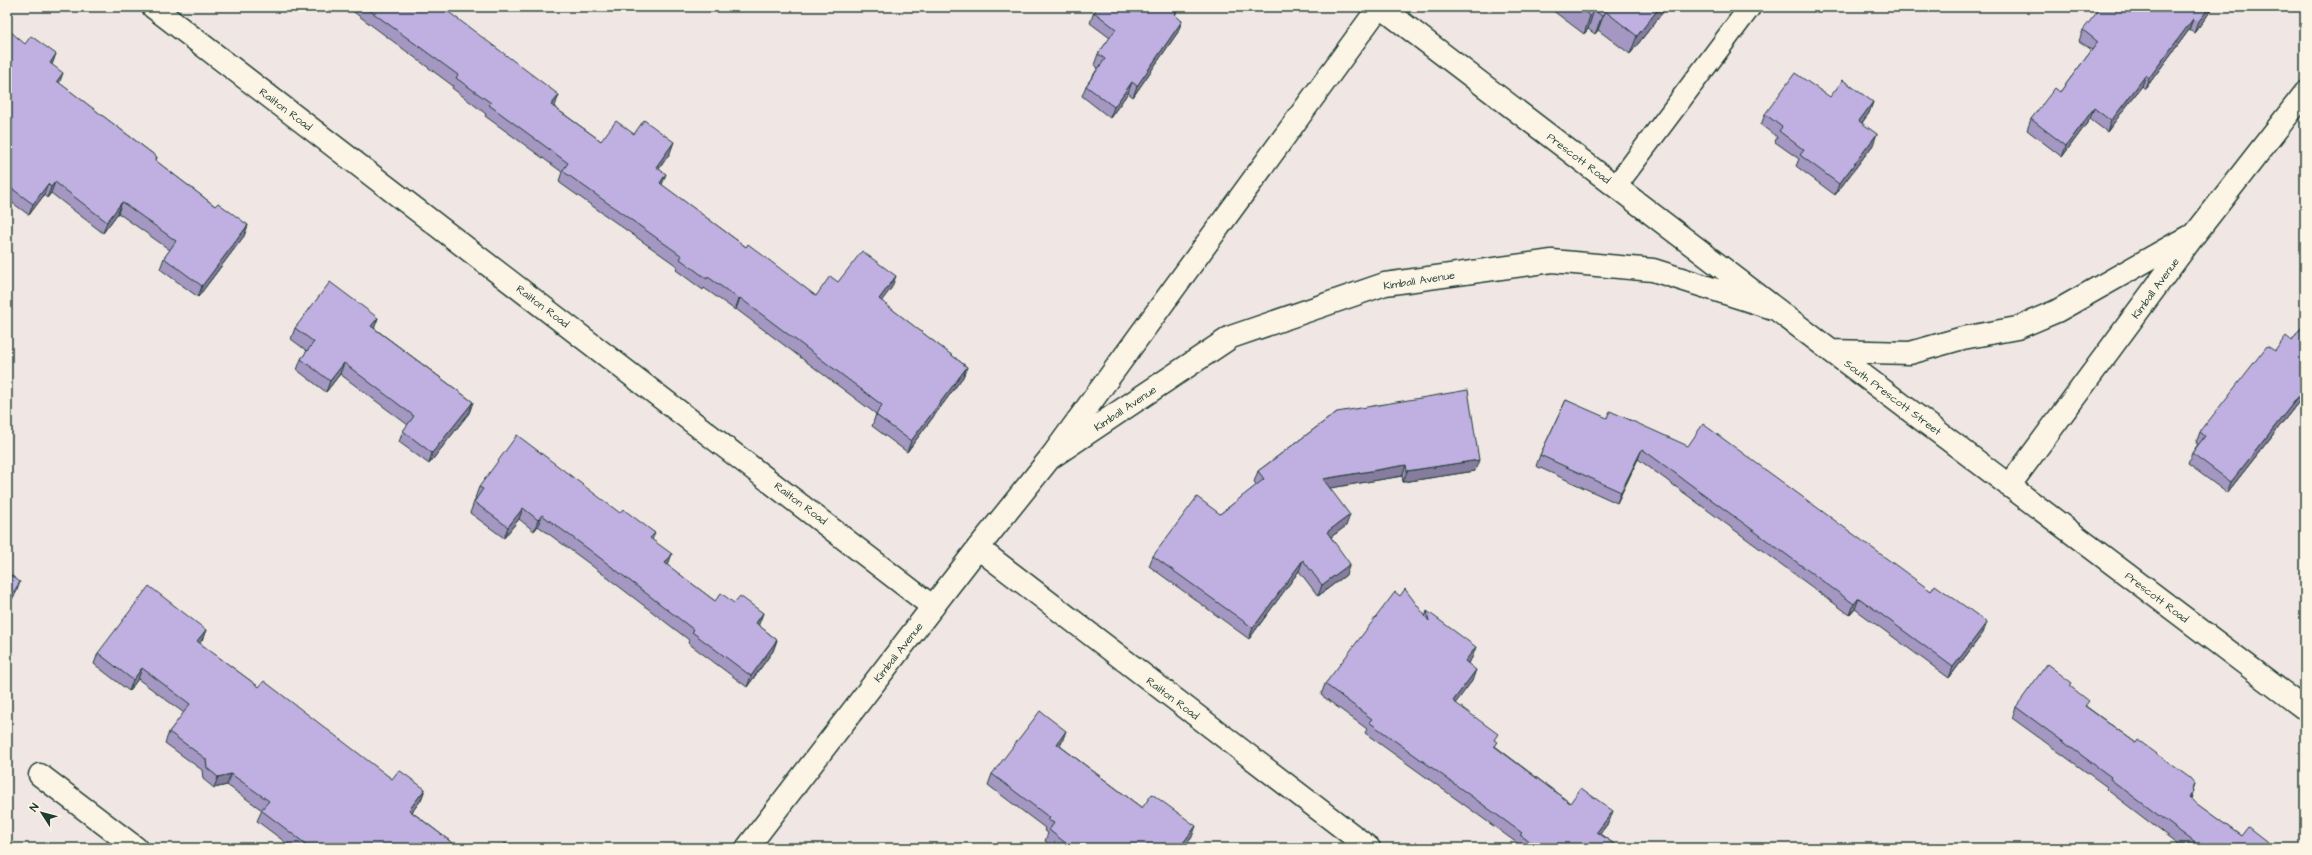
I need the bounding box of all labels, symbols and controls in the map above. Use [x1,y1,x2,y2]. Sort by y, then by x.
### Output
street label: Railton Road [256,85,316,134]
street label: Prescott Road [1544,129,1614,188]
street label: Kimball Avenue [2128,255,2183,322]
street label: Kimball Avenue [1382,267,1456,294]
street label: Railton Road [513,282,573,331]
street label: South Prescott Street [1841,356,1945,439]
street label: Kimball Avenue [1091,382,1159,435]
street label: Railton Road [771,479,831,528]
street label: Prescott Road [2122,568,2192,627]
street label: Kimball Avenue [870,619,927,685]
street label: Railton Road [1143,674,1203,723]
north arrow [22,793,62,833]
text: N [26,800,42,815]

